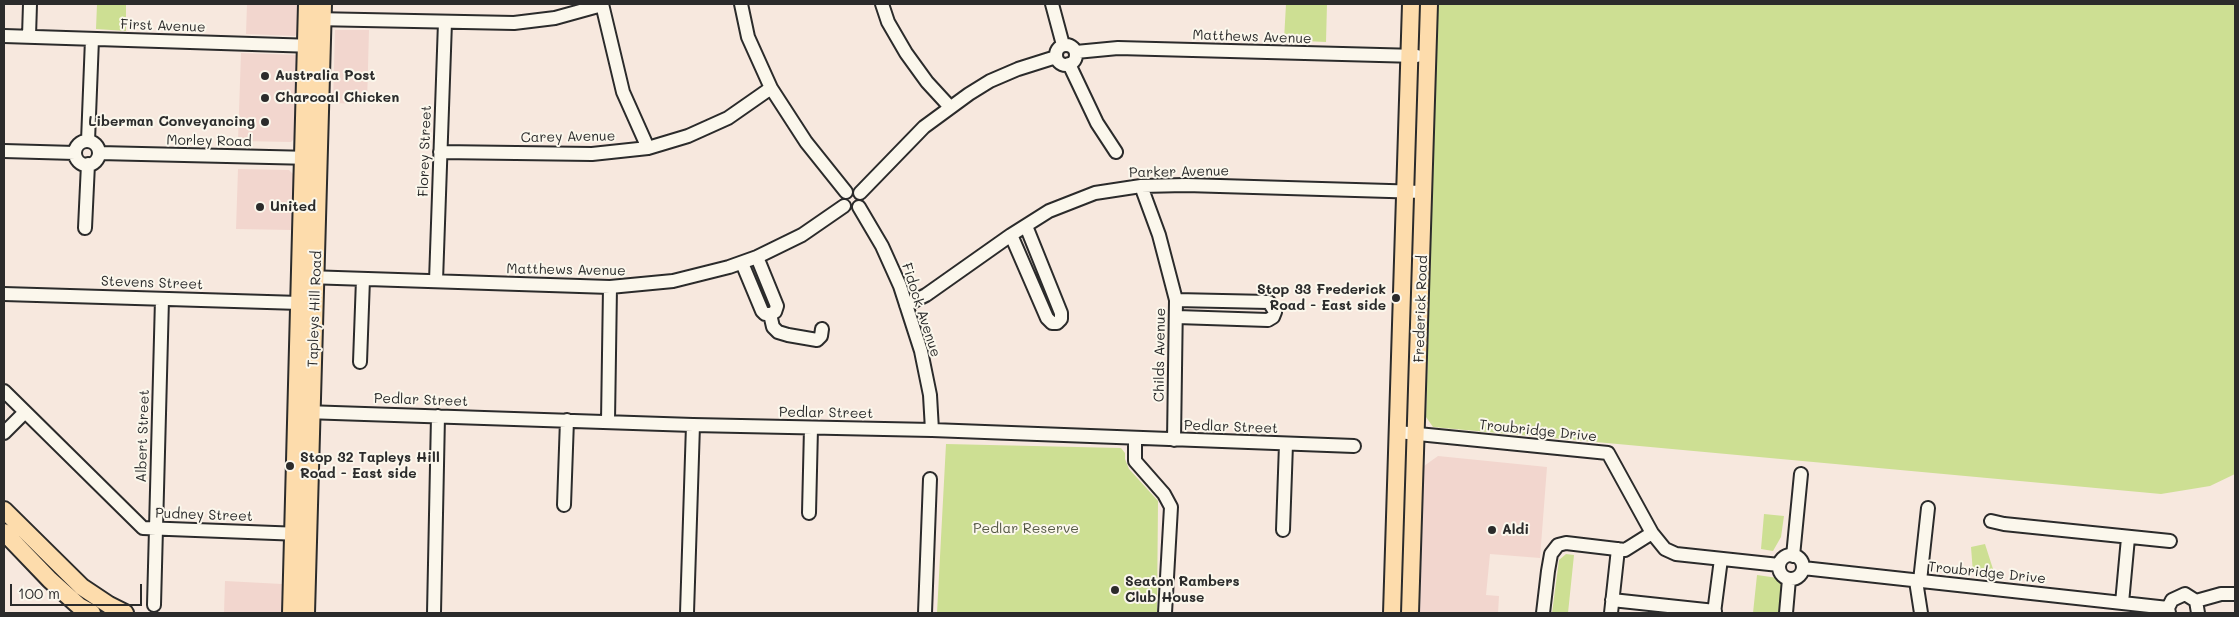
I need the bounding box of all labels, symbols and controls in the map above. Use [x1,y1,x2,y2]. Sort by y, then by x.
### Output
street label: First Avenue [120,16,206,36]
street label: Matthews Avenue [1192,27,1312,47]
place label: Australia Post [275,68,375,84]
marker: Australia Post [259,70,271,82]
place label: Charcoal Chicken [275,90,399,106]
marker: Charcoal Chicken [259,92,271,104]
street label: Florey Street [415,105,435,197]
place label: Liberman Conveyancing [88,114,255,130]
marker: Liberman Conveyancing [259,116,271,128]
street label: Carey Avenue [521,128,615,146]
street label: Morley Road [166,132,252,150]
street label: Parker Avenue [1129,163,1229,181]
place label: United [270,199,316,215]
marker: United [254,201,266,213]
street label: Tapleys Hill Road [305,250,325,368]
street label: Frederick Road [1411,255,1431,363]
street label: Matthews Avenue [506,261,626,279]
street label: Fidock Avenue [898,261,944,359]
street label: Stevens Street [101,273,203,293]
place label: Stop 33 Frederick Road - East side [1257,282,1386,314]
marker: Stop 33 Frederick Road - East side [1390,292,1402,304]
street label: Childs Avenue [1151,308,1169,402]
street label: Albert Street [133,389,153,483]
street label: Pedlar Street [374,390,468,410]
street label: Pedlar Street [779,404,873,422]
street label: Troubridge Drive [1478,416,1598,446]
street label: Pedlar Street [1184,417,1278,437]
place label: Stop 32 Tapleys Hill Road - East side [300,450,440,482]
marker: Stop 32 Tapleys Hill Road - East side [284,460,296,472]
street label: Pudney Street [155,505,253,525]
park label: Pedlar Reserve [973,521,1079,537]
place label: Aldi [1502,522,1529,538]
marker: Aldi [1486,524,1498,536]
street label: Troubridge Drive [1927,558,2047,588]
scale bar [12,574,145,606]
place label: Seaton Rambers Club House [1125,574,1239,606]
text: 100 m [18,583,60,603]
marker: Seaton Rambers Club House [1109,584,1121,596]

